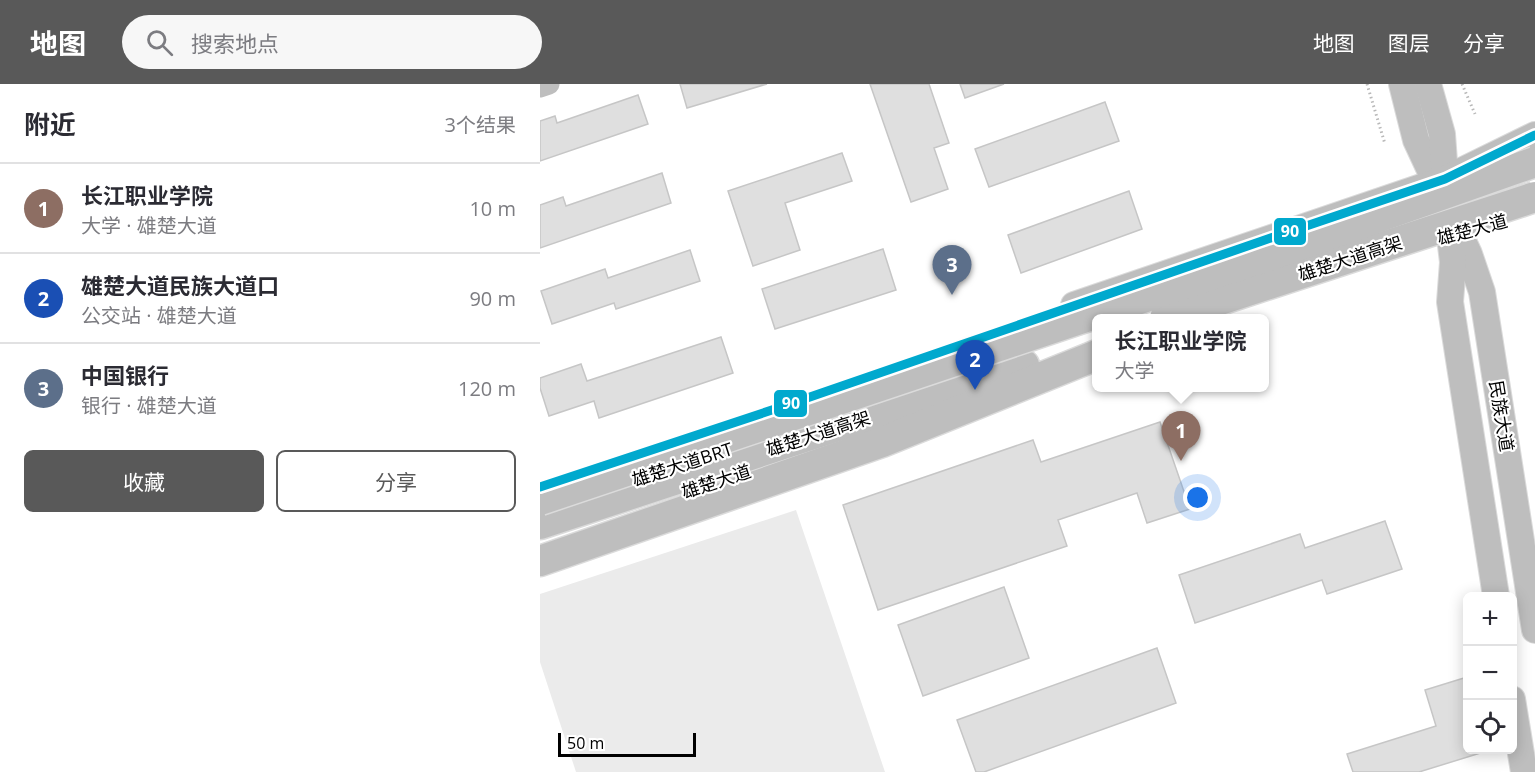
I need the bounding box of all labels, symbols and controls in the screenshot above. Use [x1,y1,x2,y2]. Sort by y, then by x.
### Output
search box [122,15,542,69]
text: 地图 [30,24,86,62]
icon: search [143,26,176,59]
text: 搜索地点 [191,28,279,58]
text: 地图 [1313,29,1355,57]
text: 图层 [1388,29,1430,57]
text: 分享 [1463,29,1505,57]
text: 附近 [24,106,76,142]
text: 3个结果 [445,111,516,138]
text: 长江职业学院 [81,180,213,210]
text: 1 [38,195,49,222]
text: 10 m [469,195,516,222]
street label: 雄楚大道 [1434,208,1510,250]
text: 大学 · 雄楚大道 [81,212,217,239]
line badge: 90 [1273,217,1307,246]
text: 90 [1281,220,1299,242]
street label: 雄楚大道高架 [1295,230,1405,286]
pin: 3 [932,246,972,295]
text: 雄楚大道民族大道口 [81,270,279,300]
text: 2 [38,285,49,312]
text: 90 m [469,285,516,312]
text: 公交站 · 雄楚大道 [81,302,237,329]
popup [1092,314,1269,392]
text: 长江职业学院 [1114,325,1247,355]
pin: 2 [956,340,994,390]
text: 大学 [1114,357,1154,384]
text: 中国银行 [81,360,169,390]
text: 3 [38,375,49,402]
text: 120 m [458,375,516,402]
street label: 民族大道 [1485,379,1519,453]
line badge: 90 [773,389,808,418]
text: 银行 · 雄楚大道 [81,392,217,419]
text: 90 [782,392,800,414]
street label: 雄楚大道高架 [763,405,873,461]
pin: 1 [1162,412,1200,461]
street label: 雄楚大道BRT [629,438,735,490]
button: 收藏 [24,450,264,512]
button: 分享 [276,450,516,512]
street label: 雄楚大道 [678,460,754,502]
your location [1183,483,1212,512]
map controls [1463,592,1517,754]
button: + [1463,592,1517,646]
button: − [1463,646,1517,700]
button: locate [1463,700,1517,754]
scale bar [558,730,696,758]
text: 50 m [567,732,604,754]

